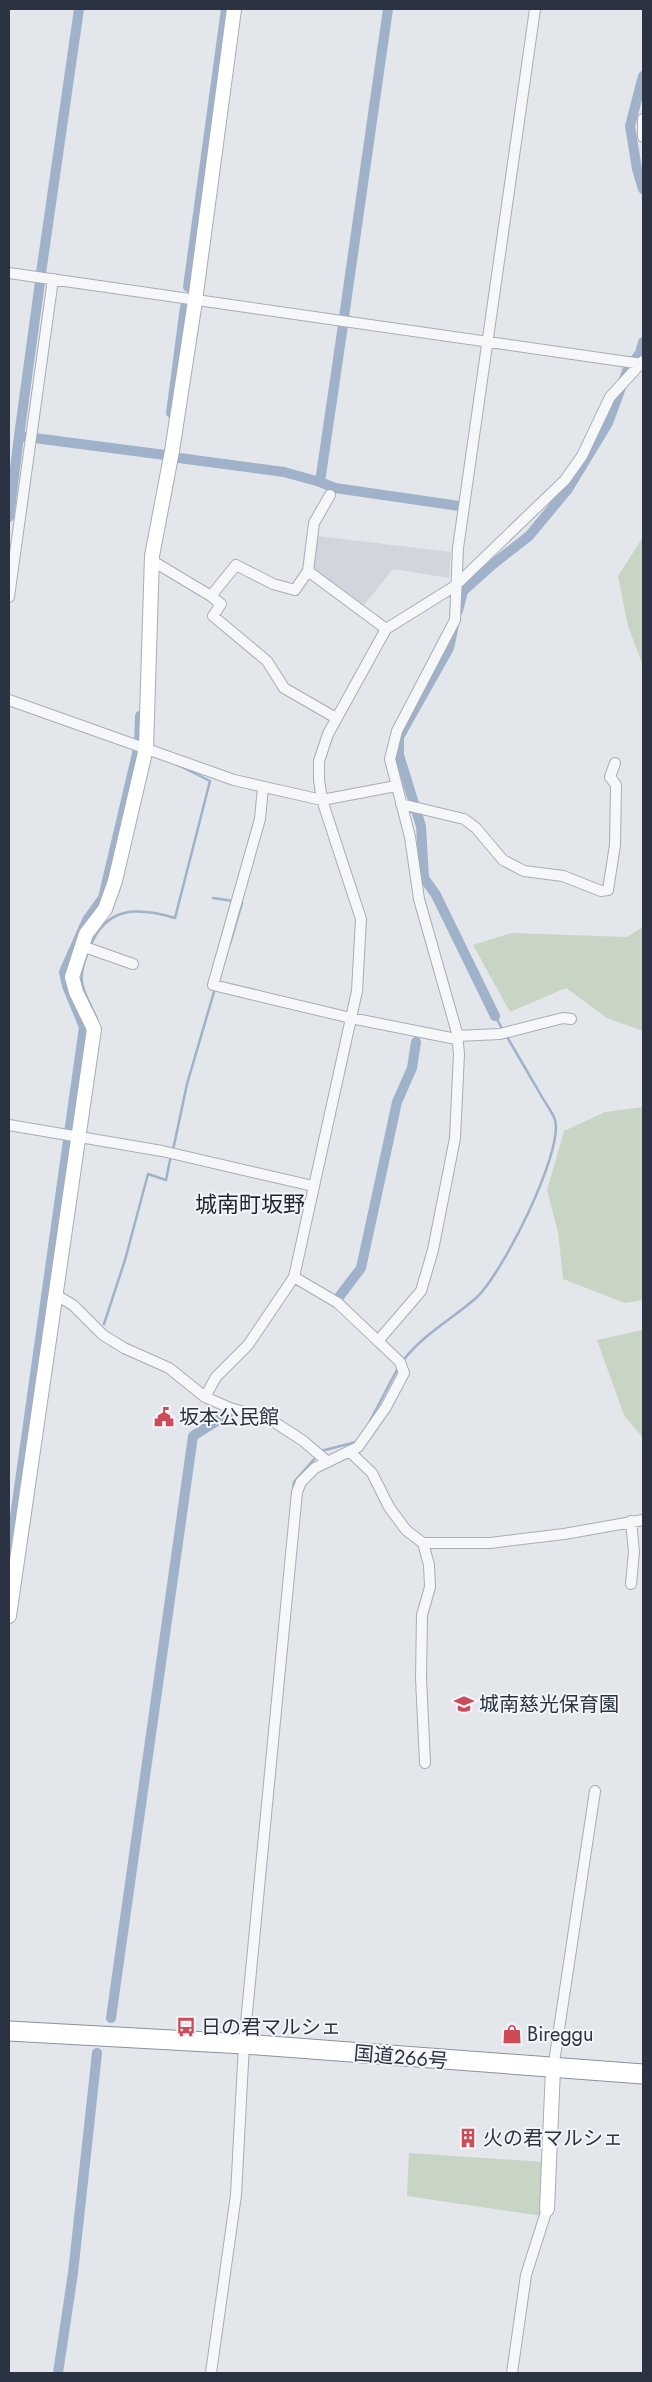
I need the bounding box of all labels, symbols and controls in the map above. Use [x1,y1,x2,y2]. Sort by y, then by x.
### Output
district label: 城南町坂野 [195,1188,305,1220]
place label: 坂本公民館 [179,1403,279,1432]
public building icon: 坂本公民館 [153,1406,175,1428]
place label: 城南慈光保育園 [479,1690,619,1719]
school or university icon: 城南慈光保育園 [453,1693,475,1715]
place label: 日の君マルシェ [201,2013,341,2042]
bus stop icon: 日の君マルシェ [175,2016,197,2038]
place label: Bireggu [527,2020,594,2049]
shop icon: Bireggu [501,2023,523,2045]
street label: 国道266号 [353,2039,449,2076]
place label: 火の君マルシェ [483,2124,623,2153]
building icon: 火の君マルシェ [457,2127,479,2149]

